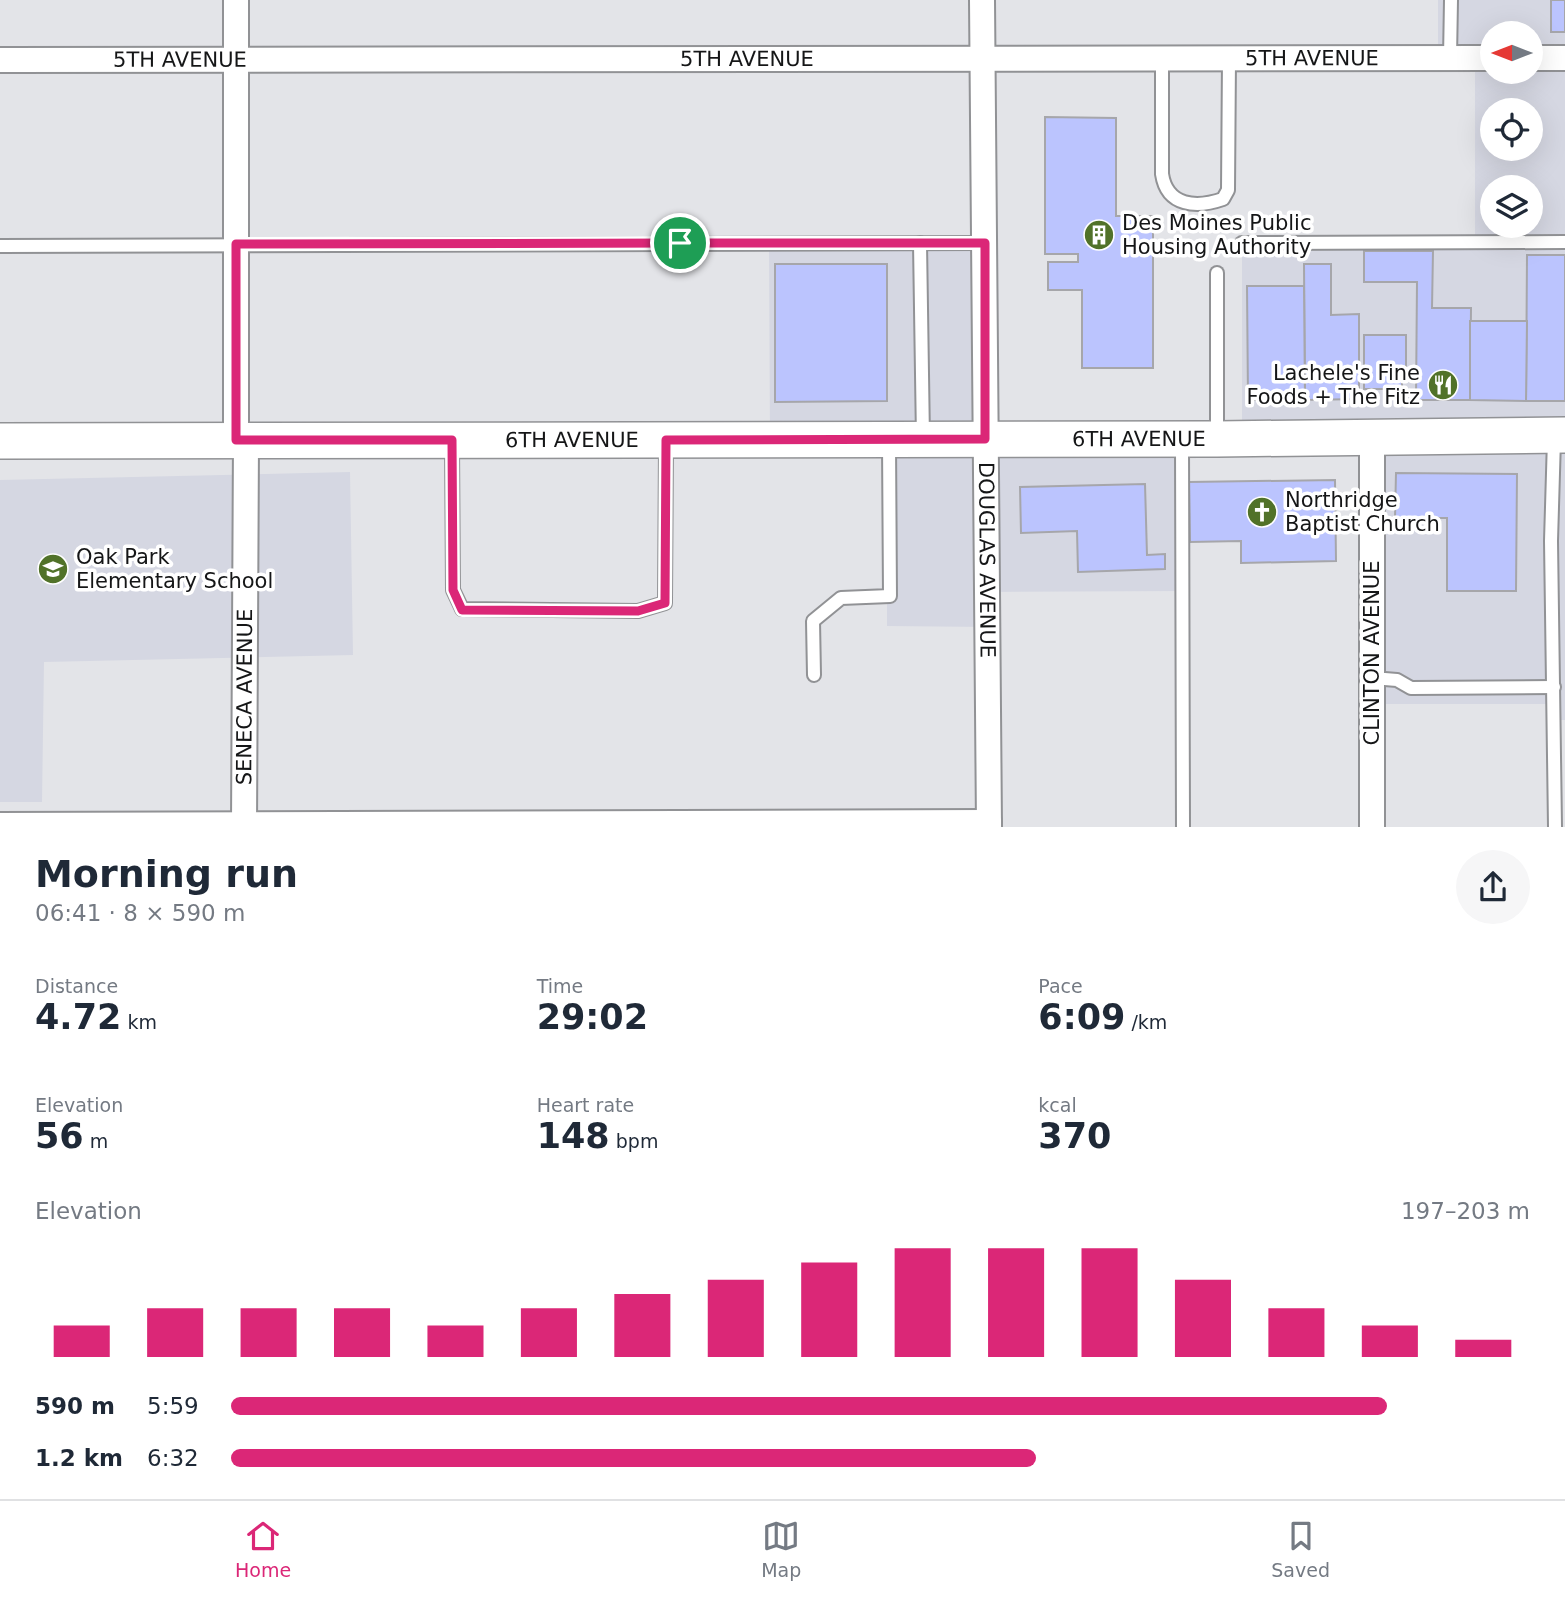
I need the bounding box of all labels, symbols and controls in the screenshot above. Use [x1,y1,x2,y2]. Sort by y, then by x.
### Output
north arrow [1480,21,1544,84]
map controls [1480,21,1543,238]
street label: 5TH AVENUE [1245,46,1379,70]
street label: 5TH AVENUE [680,47,814,71]
street label: 5TH AVENUE [113,48,247,72]
button: locate [1480,98,1543,161]
button: layers [1480,175,1543,238]
place label: Des Moines Public Housing Authority [1122,211,1312,259]
pin [650,213,710,273]
building icon: Des Moines Public Housing Authority [1082,218,1116,252]
icon: arrive [661,224,699,262]
place label: Lachele's Fine Foods + The Fitz [1246,361,1420,409]
restaurant icon: Lachele's Fine Foods + The Fitz [1426,368,1460,402]
street label: 6TH AVENUE [1072,427,1206,451]
street label: 6TH AVENUE [505,428,639,452]
street label: DOUGLAS AVENUE [974,462,1000,658]
place label: Northridge Baptist Church [1285,488,1440,536]
church icon: Northridge Baptist Church [1245,495,1279,529]
place label: Oak Park Elementary School [76,545,273,593]
school or university icon: Oak Park Elementary School [36,552,70,586]
street label: CLINTON AVENUE [1360,560,1384,746]
street label: SENECA AVENUE [232,609,257,785]
button: share [1456,850,1530,924]
text: Morning run [35,852,298,896]
text: 06:41 · 8 × 590 m [35,900,245,926]
text: Distance [35,975,118,997]
text: Time [537,975,583,997]
text: Pace [1038,975,1083,997]
text: 4.72 [35,997,121,1037]
text: 29:02 [537,997,648,1037]
text: 6:09 [1038,997,1125,1037]
text: km [121,1011,157,1033]
text: /km [1125,1011,1167,1033]
text: Elevation [35,1094,123,1116]
text: Heart rate [537,1094,634,1116]
text: kcal [1038,1094,1077,1116]
text: 56 [35,1116,84,1156]
text: 148 [537,1116,610,1156]
text: 370 [1038,1116,1111,1156]
text: m [84,1130,108,1152]
text: bpm [610,1130,658,1152]
text: Elevation [35,1198,142,1224]
text: 197–203 m [1401,1198,1530,1224]
text: 590 m [35,1393,115,1419]
text: 5:59 [147,1393,199,1419]
text: 1.2 km [35,1445,123,1471]
text: 6:32 [147,1445,199,1471]
tab: Home [235,1517,291,1581]
tab: Map [761,1517,801,1581]
tab: Saved [1271,1517,1330,1581]

